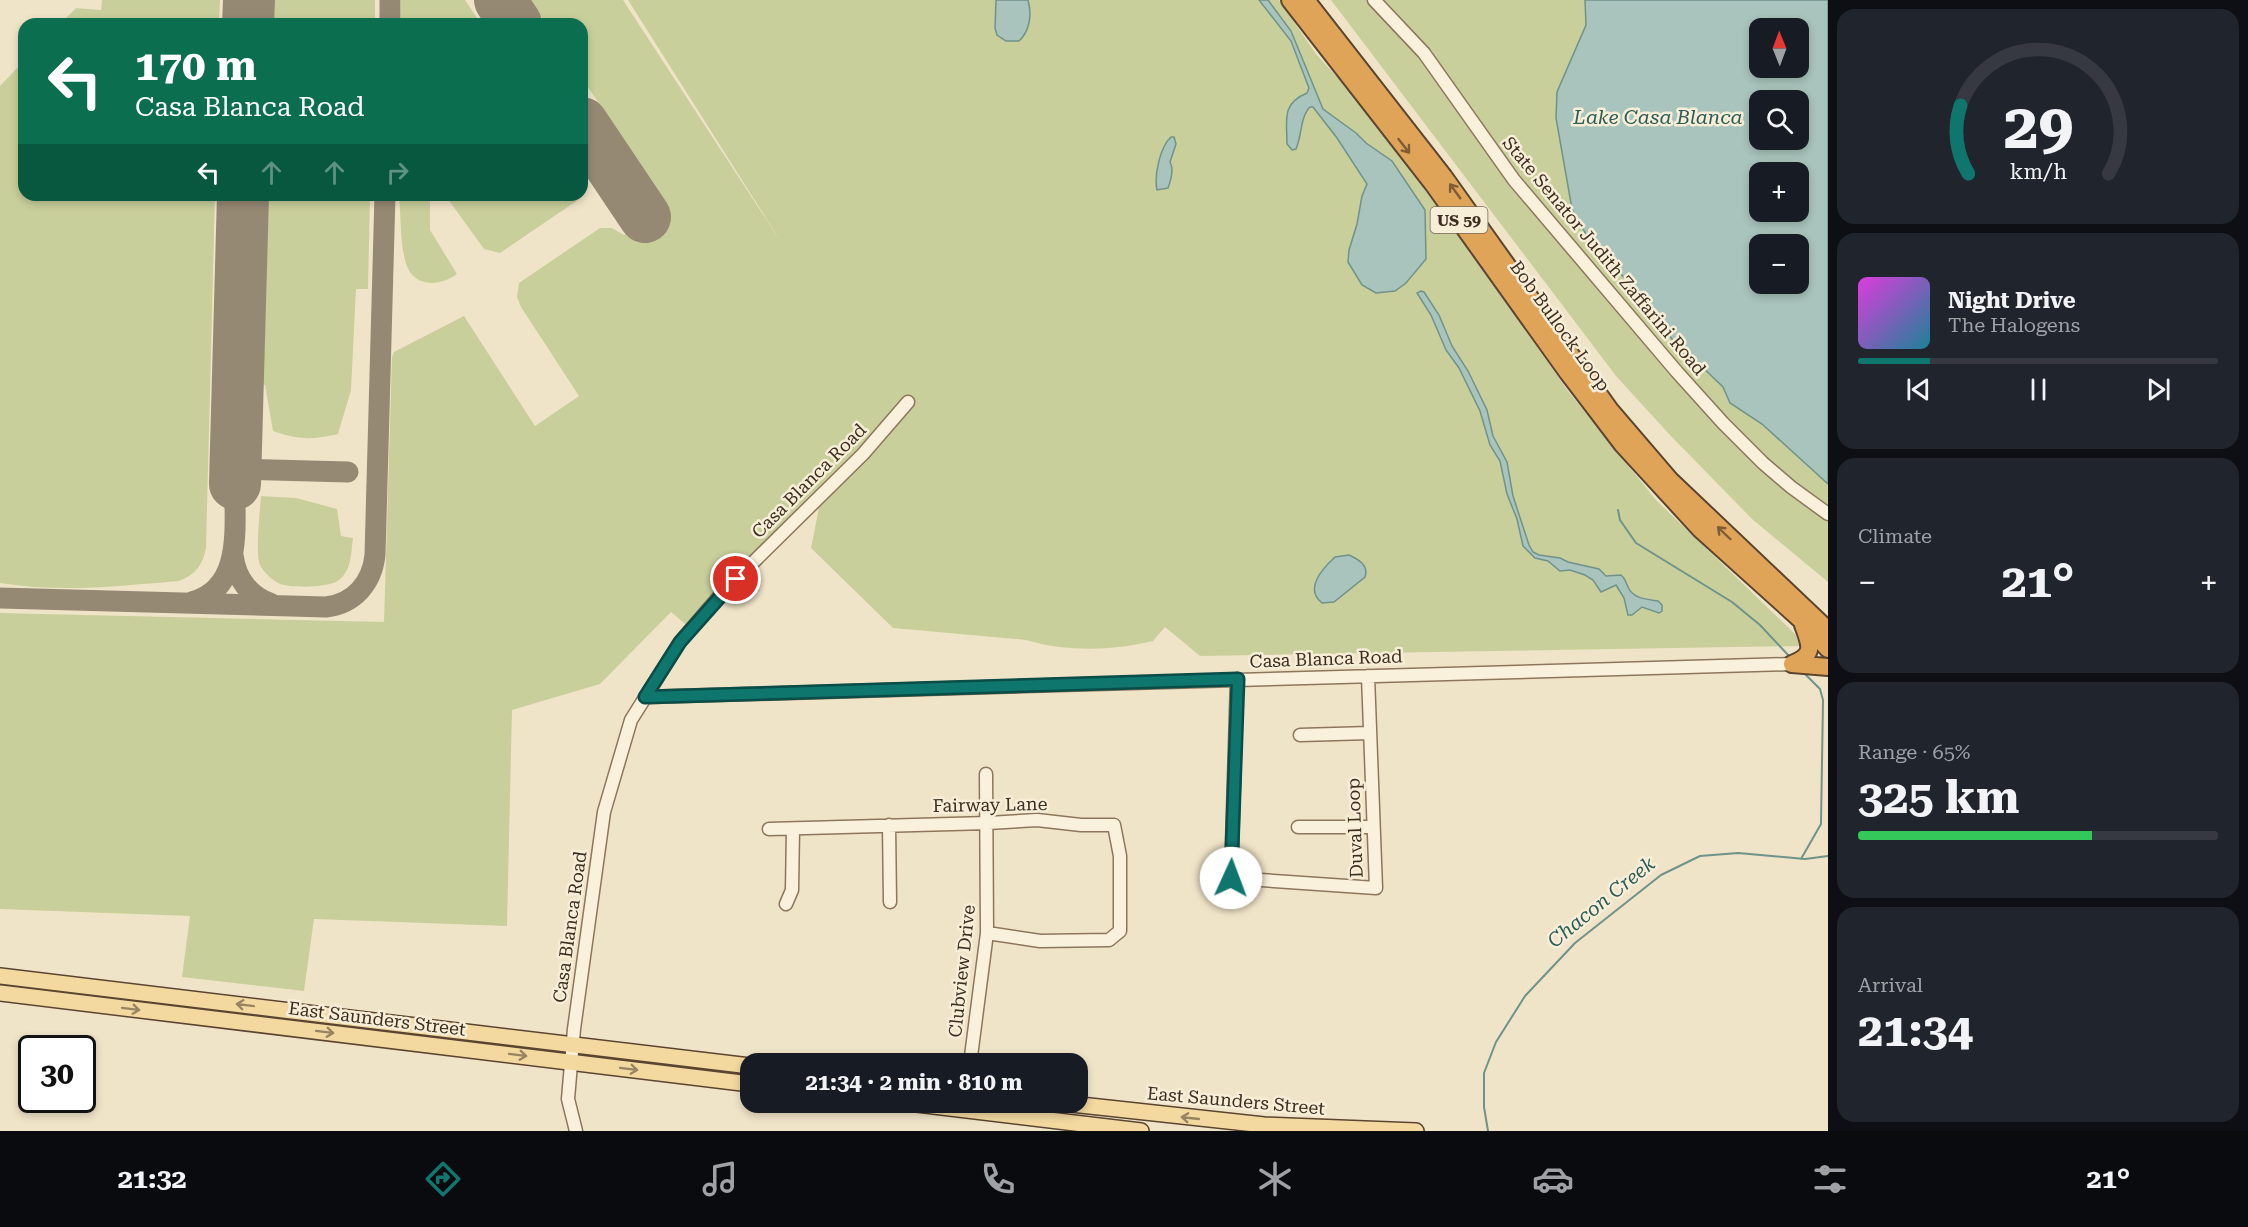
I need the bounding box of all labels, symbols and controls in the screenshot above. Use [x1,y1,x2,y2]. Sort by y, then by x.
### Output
north arrow [1749,18,1809,78]
map controls [1749,18,1809,294]
text: 170 m [135,41,257,90]
icon: left [36,42,114,120]
button: search [1749,90,1809,150]
text: 29 [2003,90,2073,163]
text: Casa Blanca Road [135,91,365,123]
water label: Lake Casa Blanca [1572,105,1743,129]
street label: State Senator Judith Zaffarini Road [1498,132,1711,379]
one-way arrow [1397,137,1410,153]
icon: left [192,156,225,189]
icon: ahead [255,156,288,189]
icon: ahead [318,156,351,189]
icon: right [381,156,414,189]
text: km/h [2009,159,2067,184]
button: + [1749,162,1809,222]
one-way arrow [1448,184,1461,200]
road number: US 59 [1430,207,1488,233]
button: − [1749,234,1809,294]
street label: Bob Bullock Loop [1506,257,1615,395]
text: Night Drive [1948,288,2076,313]
text: The Halogens [1948,313,2080,337]
icon: previous [1902,373,1935,406]
icon: pause [2022,373,2055,406]
icon: next [2142,373,2175,406]
street label: Casa Blanca Road [747,419,870,542]
text: Climate [1858,524,1932,548]
one-way arrow [1717,526,1732,540]
pin [710,553,761,604]
text: 21° [2002,555,2074,608]
icon: arrive [719,562,752,595]
text: − [1858,563,1876,602]
text: + [2200,563,2218,602]
street label: Casa Blanca Road [1249,645,1403,672]
text: Range · 65% [1858,740,1970,764]
text: 325 km [1858,771,2019,824]
street label: Duval Loop [1342,778,1367,878]
street label: Fairway Lane [932,793,1048,816]
position arrow [1199,846,1263,910]
street label: Casa Blanca Road [548,849,591,1004]
water label: Chacon Creek [1543,851,1660,953]
street label: Clubview Drive [944,903,979,1038]
text: Arrival [1858,973,1923,997]
street label: East Saunders Street [287,997,467,1040]
one-way arrow [236,999,255,1010]
one-way arrow [121,1004,140,1015]
text: 21:34 [1858,1004,1973,1057]
one-way arrow [314,1027,334,1038]
speed limit sign: 30 [18,1035,96,1113]
one-way arrow [508,1050,528,1061]
one-way arrow [619,1064,639,1075]
text: 21:34 · 2 min · 810 m [805,1070,1023,1095]
street label: East Saunders Street [1146,1082,1326,1119]
one-way arrow [1180,1113,1200,1124]
icon: directions [422,1158,464,1200]
icon: music [699,1158,741,1200]
icon: phone [977,1158,1019,1200]
icon: climate [1254,1158,1296,1200]
icon: car [1532,1158,1574,1200]
icon: filters [1809,1158,1851,1200]
text: 21:32 [118,1163,187,1195]
text: 21° [2087,1163,2130,1195]

